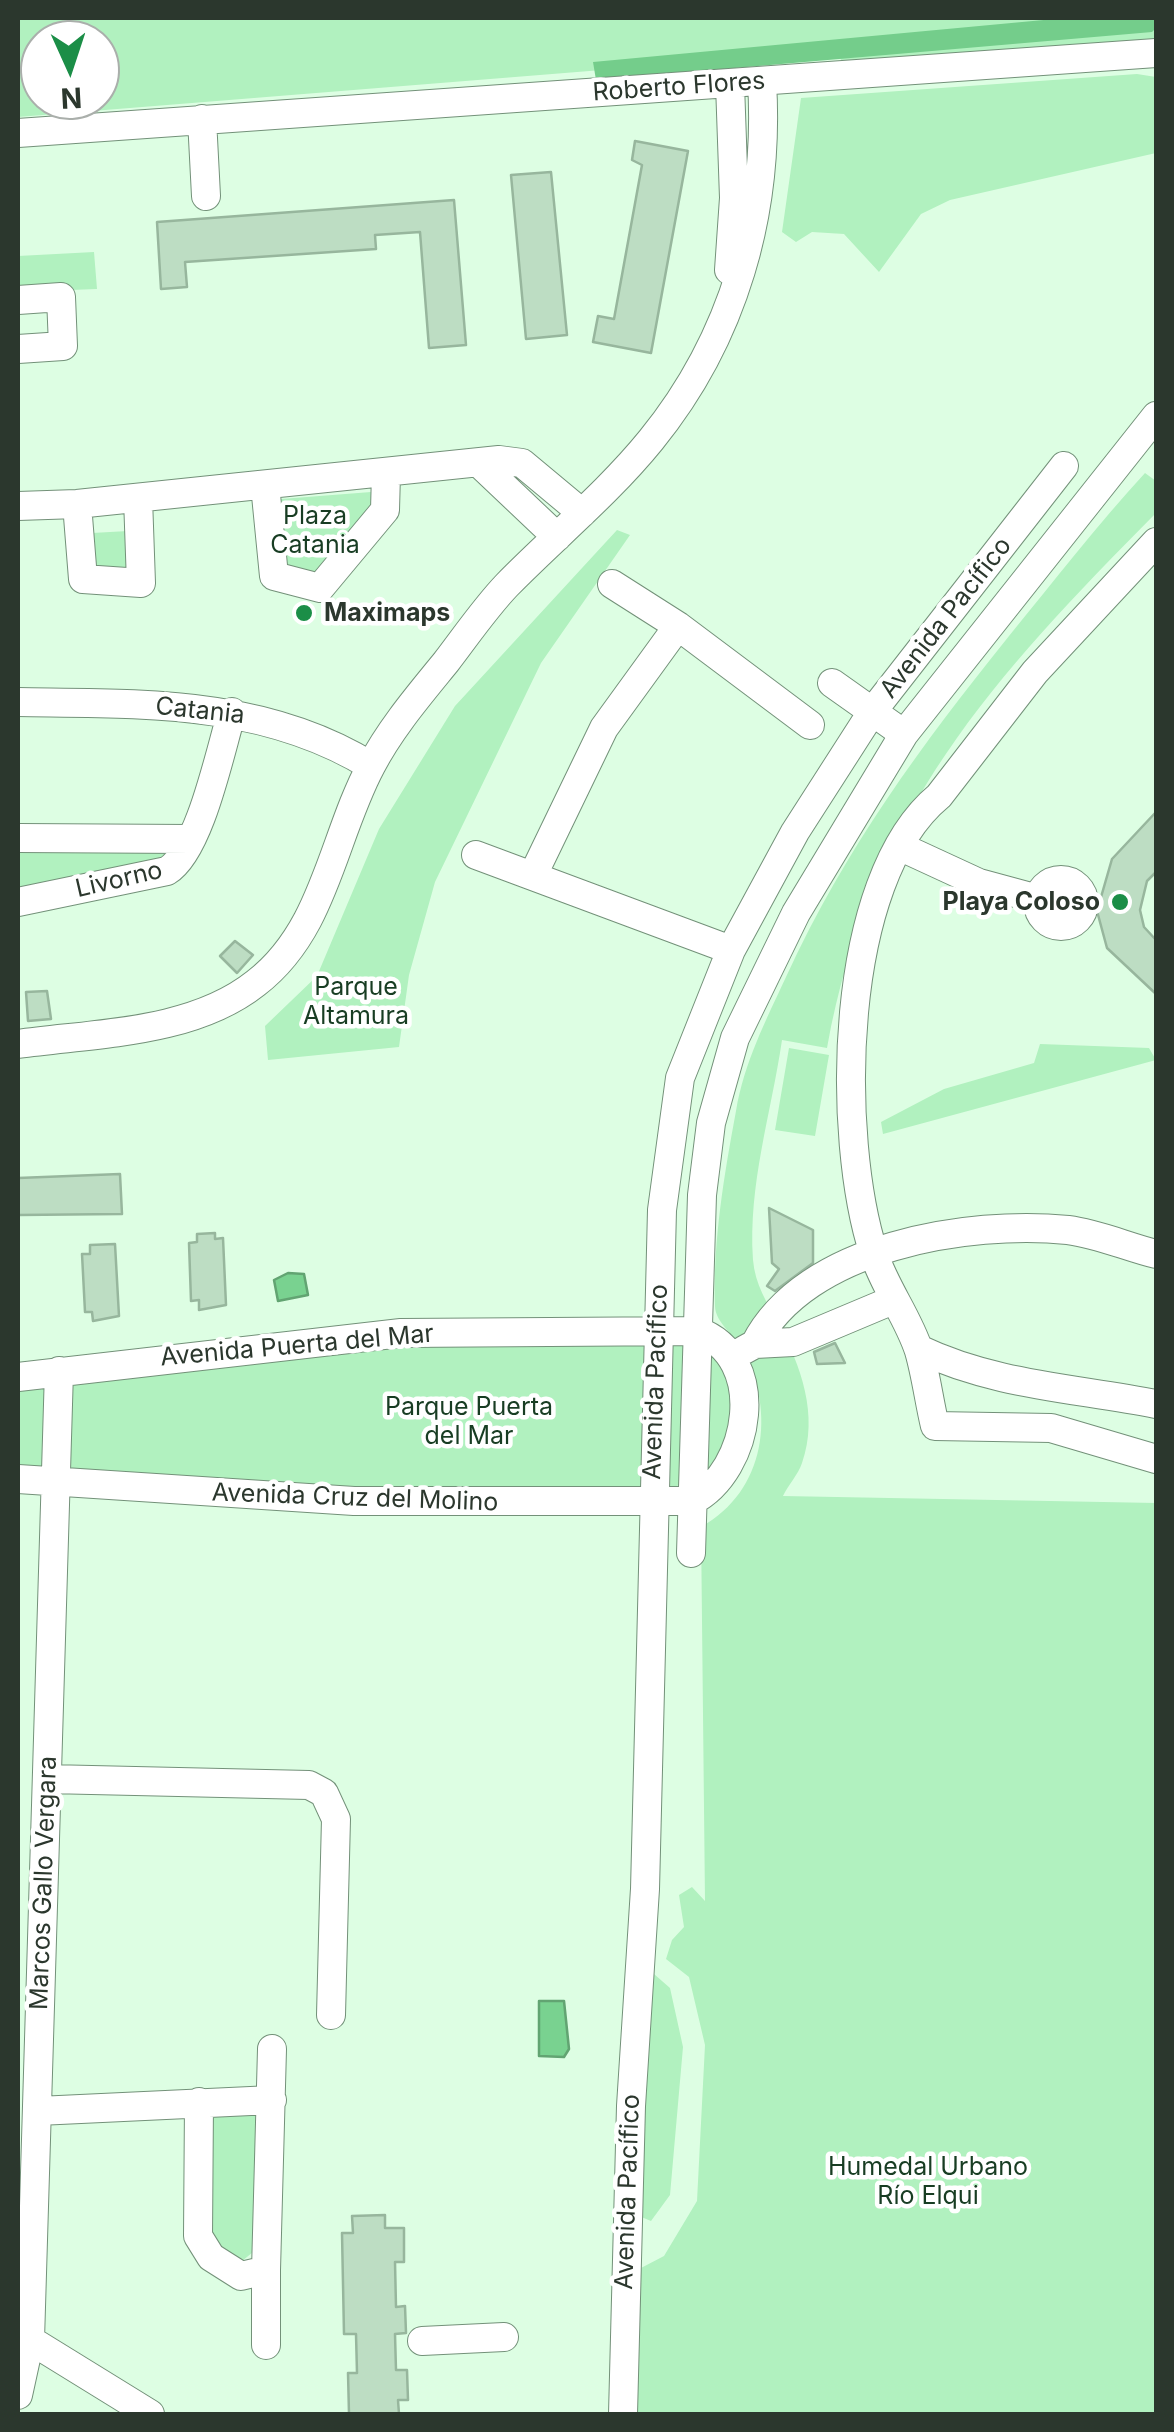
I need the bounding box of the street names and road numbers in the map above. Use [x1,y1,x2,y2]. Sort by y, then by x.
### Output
street label: Roberto Flores [592,66,766,108]
street label: Avenida Pacífico [874,532,1018,704]
street label: Catania [154,691,246,731]
street label: Livorno [73,855,165,905]
street label: Avenida Pacífico [638,1284,674,1480]
street label: Avenida Puerta del Mar [159,1319,435,1373]
street label: Avenida Cruz del Molino [211,1478,499,1518]
street label: Marcos Gallo Vergara [25,1755,63,2011]
street label: Avenida Pacífico [610,2094,646,2290]

